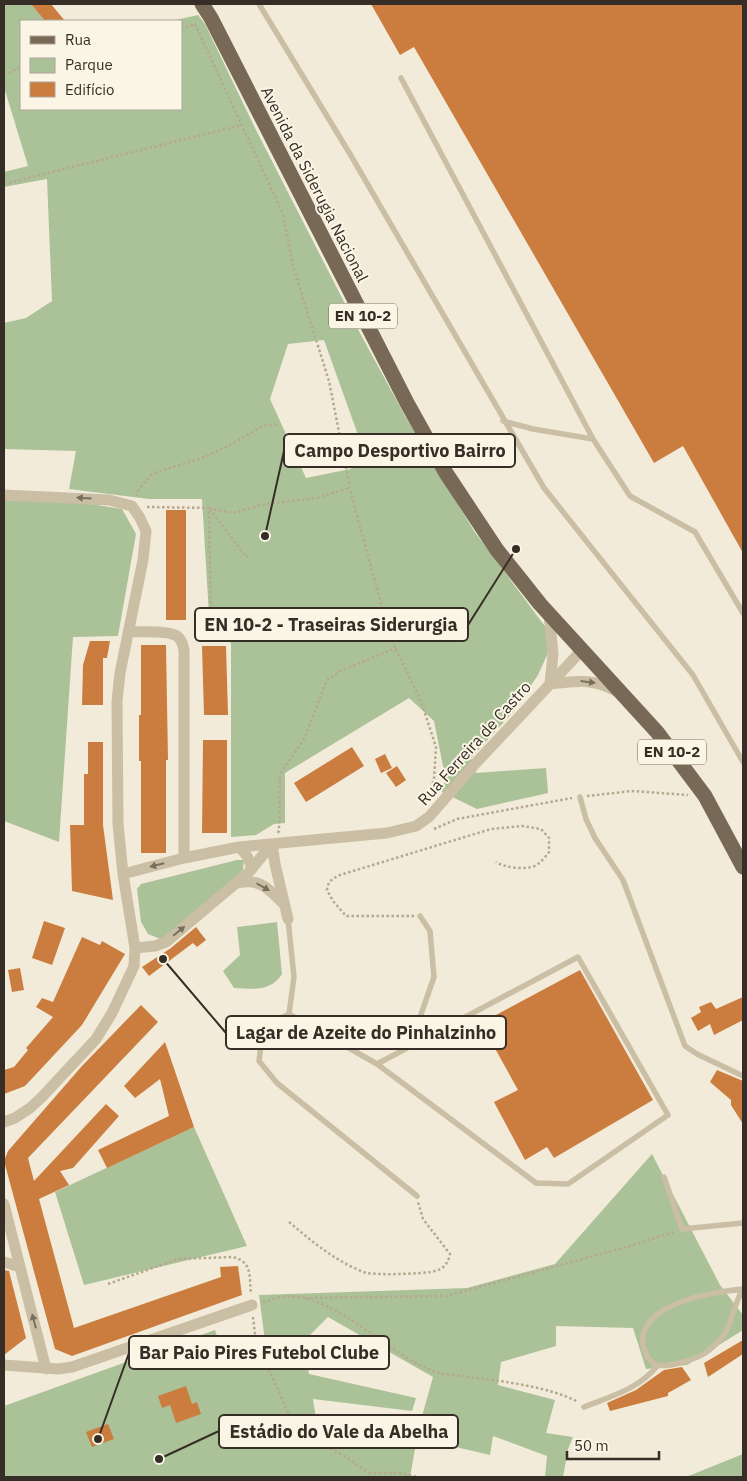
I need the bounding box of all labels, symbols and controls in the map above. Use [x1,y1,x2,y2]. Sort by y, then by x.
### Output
legend [20,20,182,110]
text: Rua [65,30,91,49]
text: Parque [65,55,113,74]
text: Edifício [65,80,114,99]
street label: Avenida da Siderugia Nacional [257,83,373,285]
road number: EN 10-2 [329,304,397,328]
callout: Campo Desportivo Bairro [284,434,515,467]
text: Campo Desportivo Bairro [294,439,506,462]
one-way arrow [76,493,92,501]
callout: EN 10-2 - Traseiras Siderurgia [195,608,468,641]
text: EN 10-2 - Traseiras Siderurgia [204,613,458,636]
street label: Rua Ferreira de Castro [413,677,535,809]
one-way arrow [580,678,596,686]
road number: EN 10-2 [638,740,706,764]
one-way arrow [150,861,165,869]
one-way arrow [257,882,270,891]
one-way arrow [172,926,185,937]
callout: Lagar de Azeite do Pinhalzinho [226,1016,506,1049]
text: Lagar de Azeite do Pinhalzinho [236,1021,496,1044]
one-way arrow [30,1314,38,1329]
callout: Bar Paio Pires Futebol Clube [129,1336,389,1369]
text: Bar Paio Pires Futebol Clube [139,1341,379,1364]
callout: Estádio do Vale da Abelha [219,1415,458,1448]
text: Estádio do Vale da Abelha [229,1420,449,1443]
scale bar [567,1428,660,1460]
text: 50 m [574,1436,609,1455]

